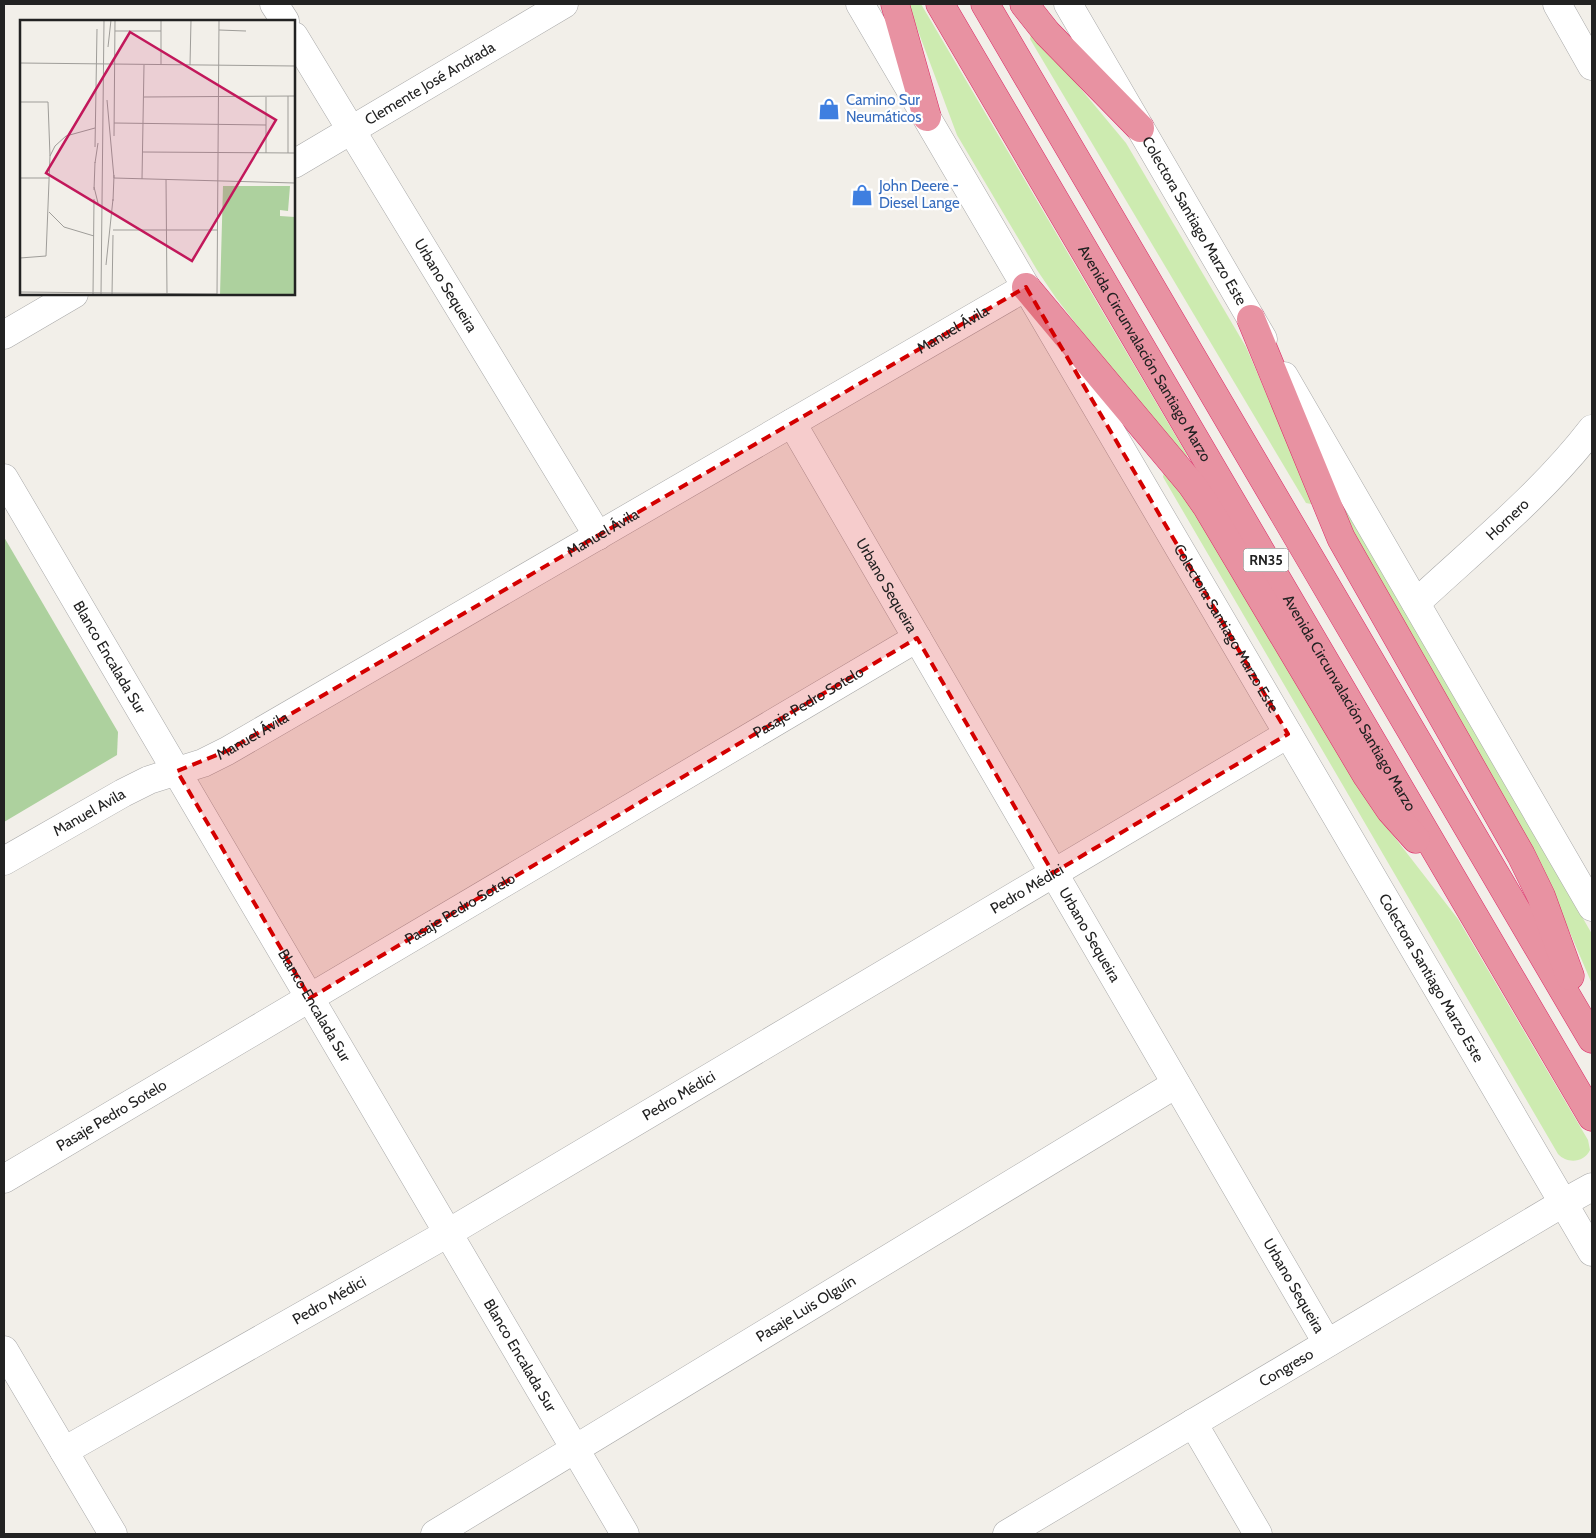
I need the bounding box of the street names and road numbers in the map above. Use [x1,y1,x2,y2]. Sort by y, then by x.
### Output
street label: Clemente José Andrada [362,38,499,129]
street label: Colectora Santiago Marzo Este [1138,133,1251,309]
street label: Urbano Sequeira [410,235,481,336]
street label: Avenida Circunvalación Santiago Marzo [1074,242,1215,465]
street label: Manuel Ávila [914,301,993,357]
street label: Hornero [1482,495,1533,544]
street label: Manuel Ávila [563,505,643,561]
street label: Urbano Sequeira [852,535,921,637]
street label: Colectora Santiago Marzo Este [1170,541,1283,716]
road number: RN35 [1244,548,1288,572]
street label: Avenida Circunvalación Santiago Marzo [1279,591,1420,814]
street label: Blanco Encalada Sur [69,598,150,717]
street label: Pasaje Pedro Sotelo [750,663,867,742]
street label: Manuel Ávila [213,708,292,764]
street label: Manuel Avila [50,784,129,840]
street label: Pedro Médici [987,860,1067,918]
street label: Pasaje Pedro Sotelo [402,869,518,948]
street label: Urbano Sequeira [1055,884,1125,986]
street label: Colectora Santiago Marzo Este [1375,890,1488,1066]
street label: Blanco Encalada Sur [274,946,355,1065]
street label: Pedro Médici [639,1067,719,1125]
street label: Pasaje Pedro Sotelo [53,1076,170,1155]
street label: Urbano Sequeira [1259,1235,1329,1337]
street label: Pedro Médici [289,1272,369,1328]
street label: Pasaje Luis Olguín [753,1272,859,1346]
street label: Blanco Encalada Sur [480,1296,560,1415]
street label: Congreso [1256,1345,1317,1391]

